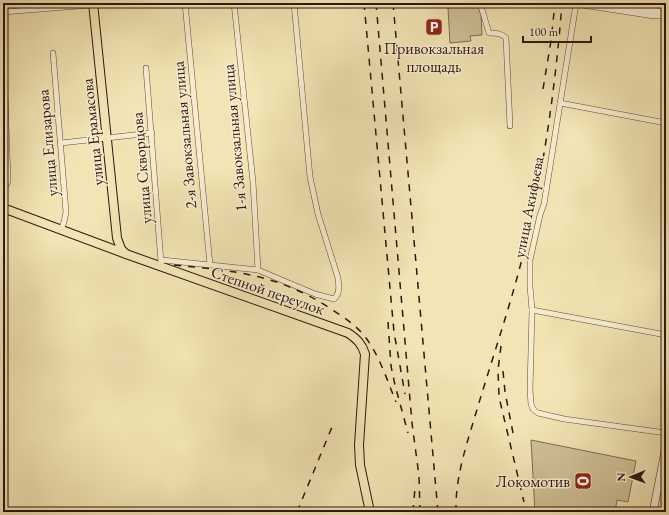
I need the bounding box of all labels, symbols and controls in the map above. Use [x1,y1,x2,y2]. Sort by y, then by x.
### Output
parking icon: Привокзальная площадь [424,17,444,37]
scale bar [523,18,591,44]
text: 100 m [529,24,559,40]
place label: Привокзальная площадь [384,38,484,77]
street label: 2-я Завокзальная улица [168,60,201,210]
street label: 1-я Завокзальная улица [218,63,251,213]
street label: улица Ерамасова [76,77,109,187]
street label: улица Елизарова [32,88,63,197]
street label: улица Скворцова [126,111,157,225]
street label: улица Акифьева [508,154,549,260]
street label: Степной переулок [208,261,328,320]
north arrow [611,457,651,497]
place label: Локомотив [496,471,570,492]
sports icon: Локомотив [573,471,593,491]
text: N [614,473,628,482]

